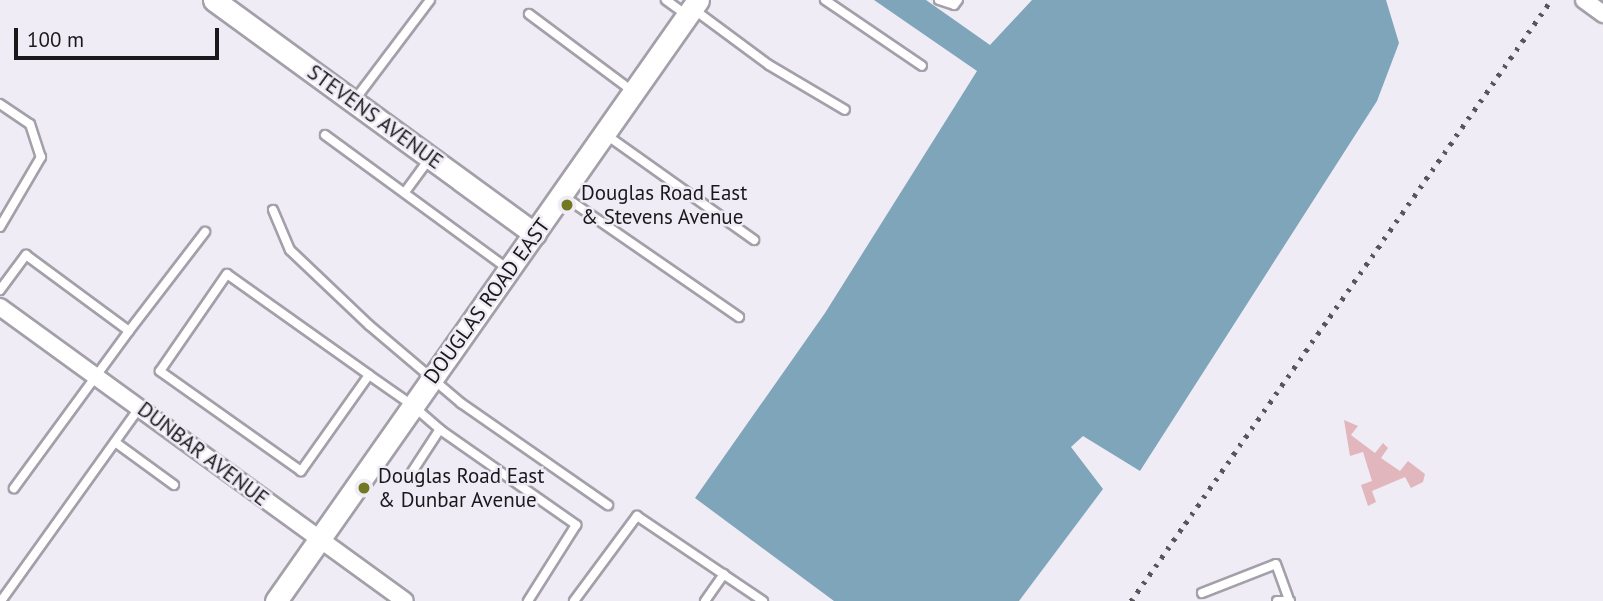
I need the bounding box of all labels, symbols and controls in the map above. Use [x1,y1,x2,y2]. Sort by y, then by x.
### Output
scale bar [18,14,222,58]
text: 100 m [27,26,84,53]
street label: STEVENS AVENUE [302,59,448,175]
place label: Douglas Road East & Stevens Avenue [581,180,747,230]
marker: Douglas Road East & Stevens Avenue [559,197,575,213]
street label: DOUGLAS ROAD EAST [419,213,555,389]
street label: DUNBAR AVENUE [132,396,274,512]
place label: Douglas Road East & Dunbar Avenue [378,463,544,513]
marker: Douglas Road East & Dunbar Avenue [356,480,372,496]

